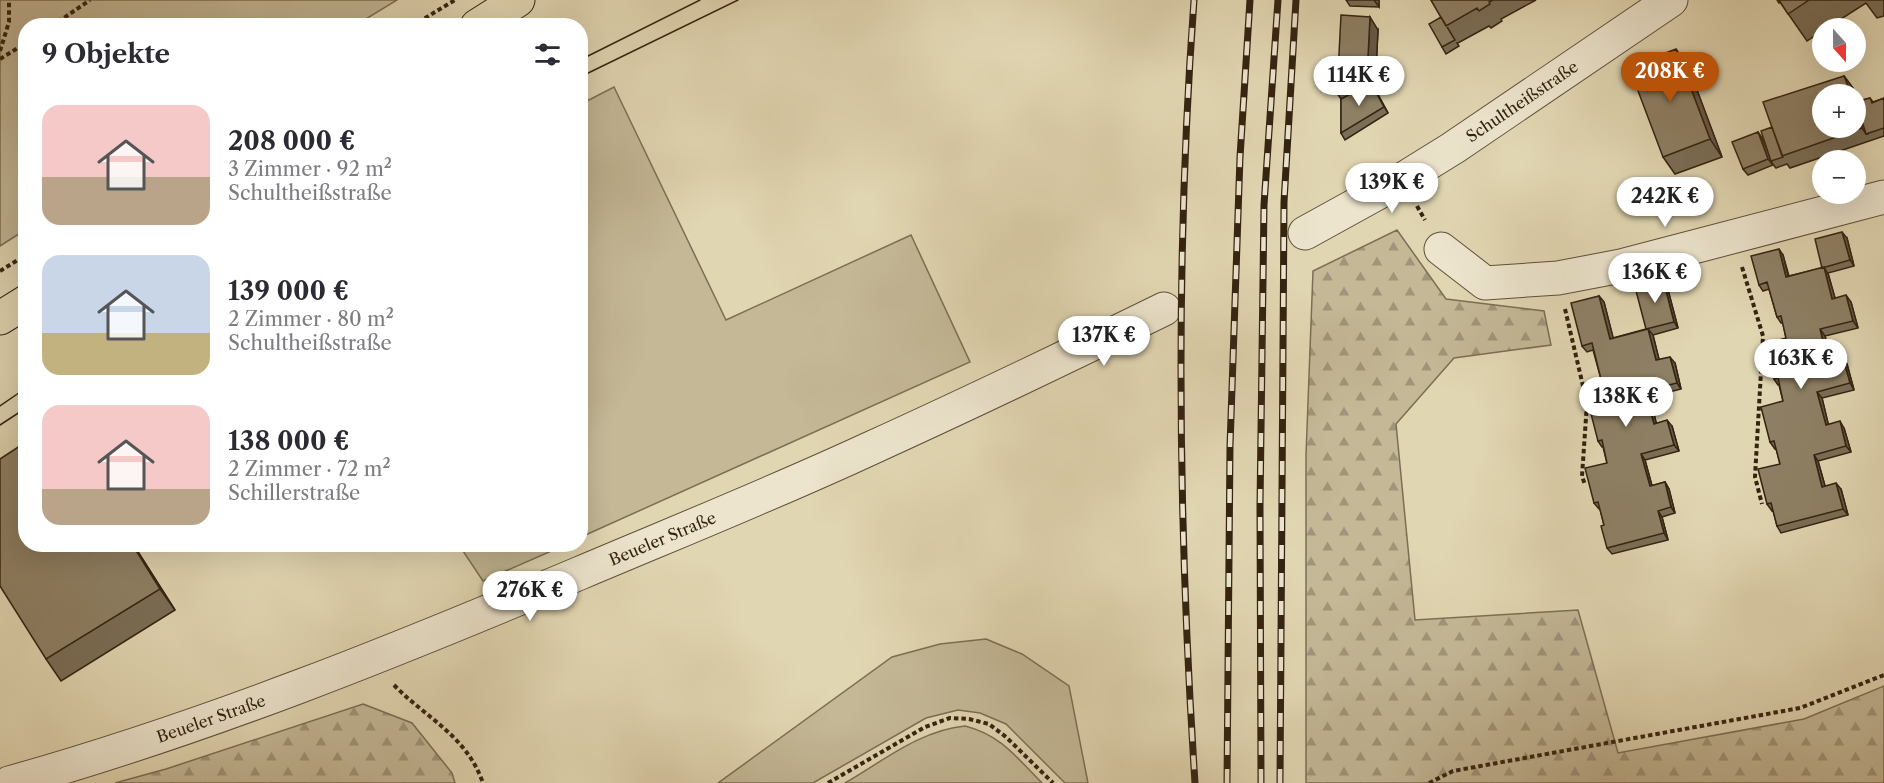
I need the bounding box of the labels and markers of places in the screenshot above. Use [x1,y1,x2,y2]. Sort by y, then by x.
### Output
pin: 208K € [1621,52,1719,103]
pin: 114K € [1310,56,1408,107]
pin: 139K € [1343,163,1441,214]
pin: 242K € [1616,177,1714,228]
pin: 136K € [1606,253,1704,304]
pin: 137K € [1055,316,1153,367]
pin: 163K € [1752,339,1850,390]
pin: 138K € [1577,377,1675,428]
pin: 276K € [481,571,579,622]

